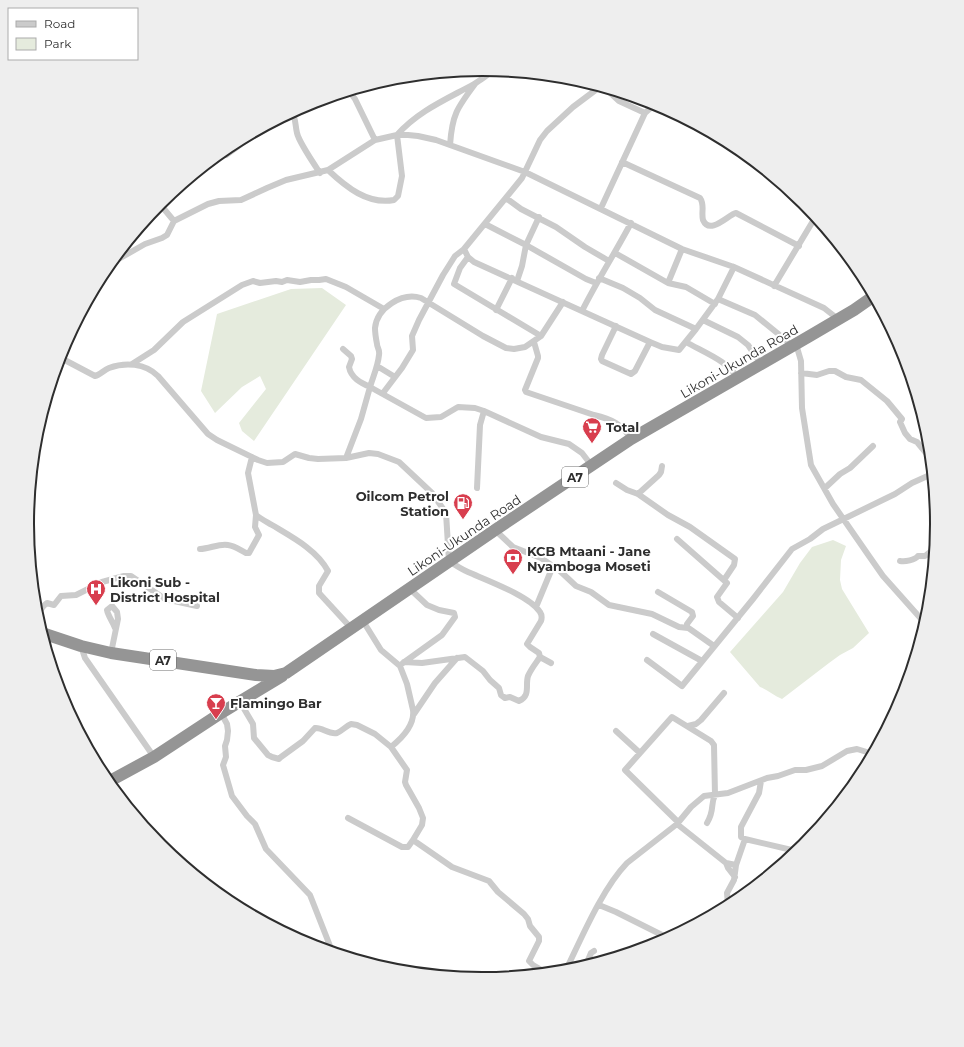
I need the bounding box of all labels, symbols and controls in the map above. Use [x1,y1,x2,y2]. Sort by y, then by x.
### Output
legend [8,8,138,60]
text: Road [44,16,75,31]
text: Park [44,36,72,51]
street label: Likoni-Ukunda Road [677,321,801,401]
supermarket icon: Total [581,416,603,444]
place label: Total [606,419,639,435]
road number: A7 [562,467,588,487]
place label: Oilcom Petrol Station [356,488,449,519]
street label: Likoni-Ukunda Road [404,491,524,579]
fuel station icon: Oilcom Petrol Station [452,492,474,520]
place label: KCB Mtaani - Jane Nyamboga Moseti [527,543,651,574]
bank icon: KCB Mtaani - Jane Nyamboga Moseti [502,547,524,575]
place label: Likoni Sub - District Hospital [110,574,220,605]
hospital icon: Likoni Sub - District Hospital [85,578,107,606]
road number: A7 [150,650,176,670]
bar icon: Flamingo Bar [205,692,227,720]
place label: Flamingo Bar [230,695,322,711]

